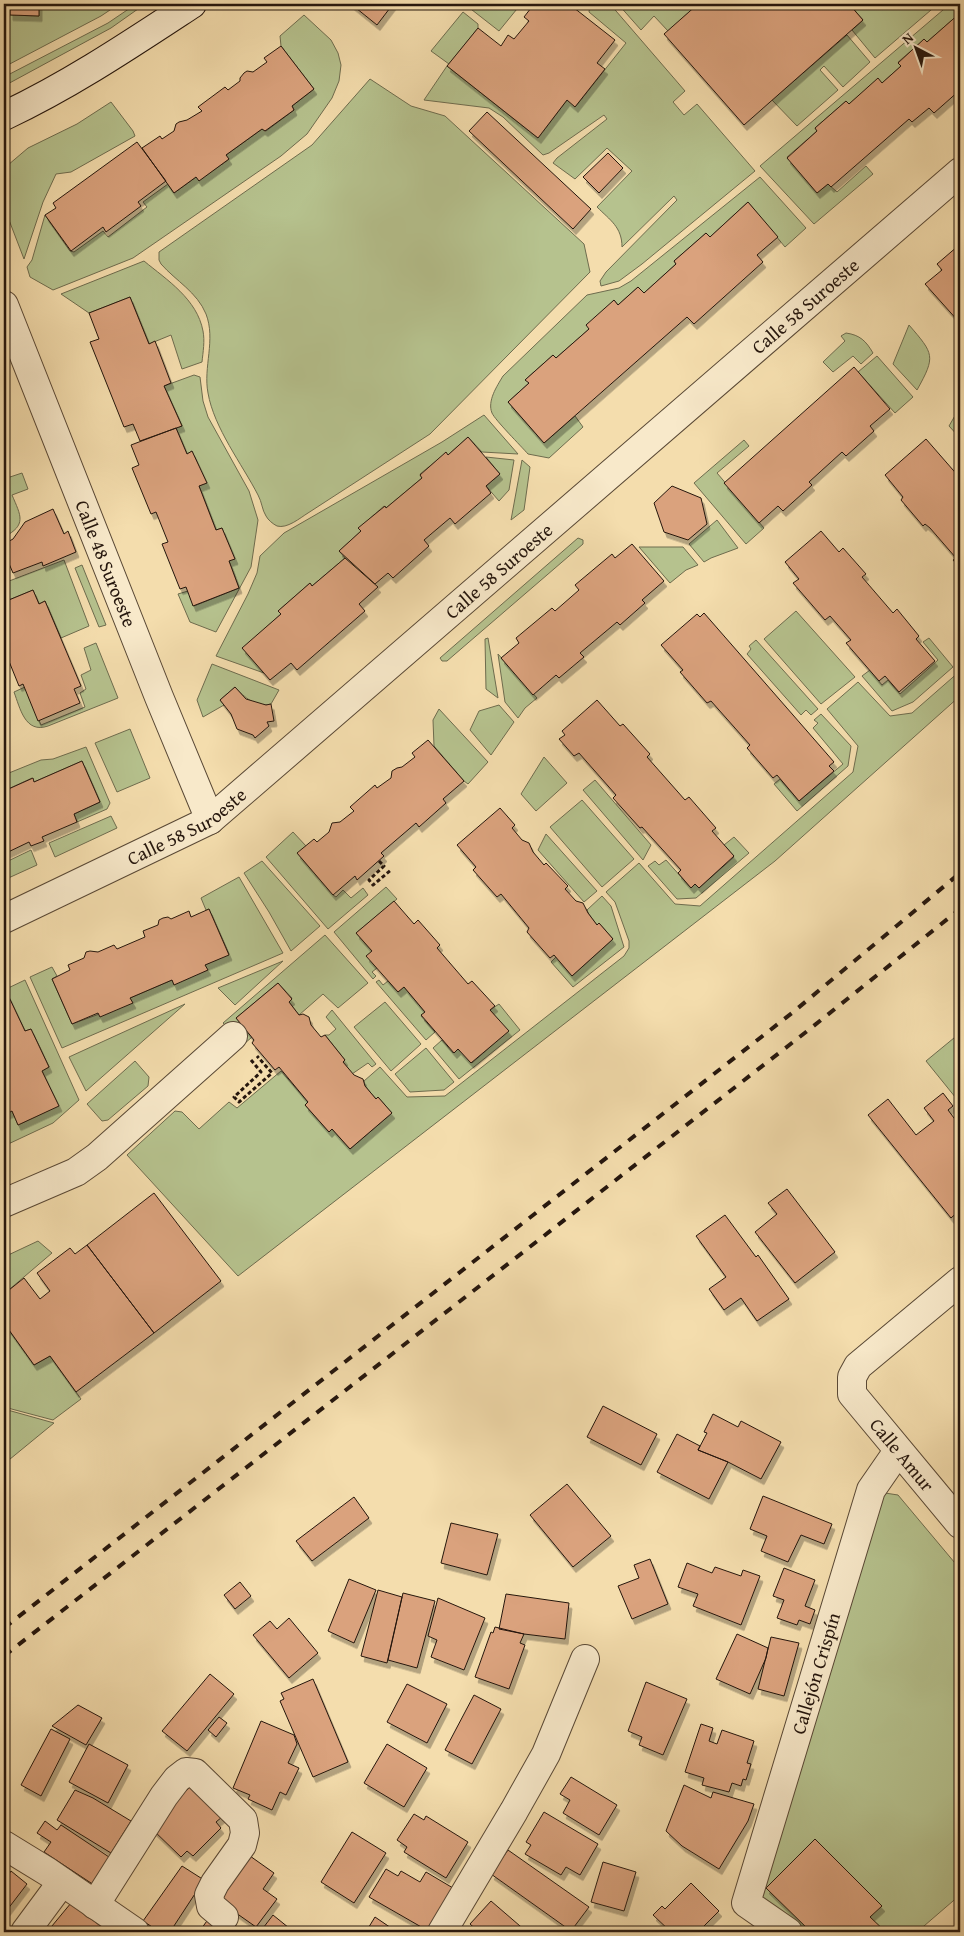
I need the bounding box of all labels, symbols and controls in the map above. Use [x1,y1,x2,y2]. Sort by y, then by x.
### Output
north arrow [892,22,942,72]
text: N [897,27,918,49]
street label: Calle 58 Suroeste [745,251,865,360]
street label: Calle 48 Suroeste [68,496,144,631]
street label: Calle 58 Suroeste [439,516,559,625]
street label: Calle 58 Suroeste [122,781,252,872]
street label: Calle Amur [863,1412,941,1498]
street label: Callejón Crispín [784,1609,847,1738]

